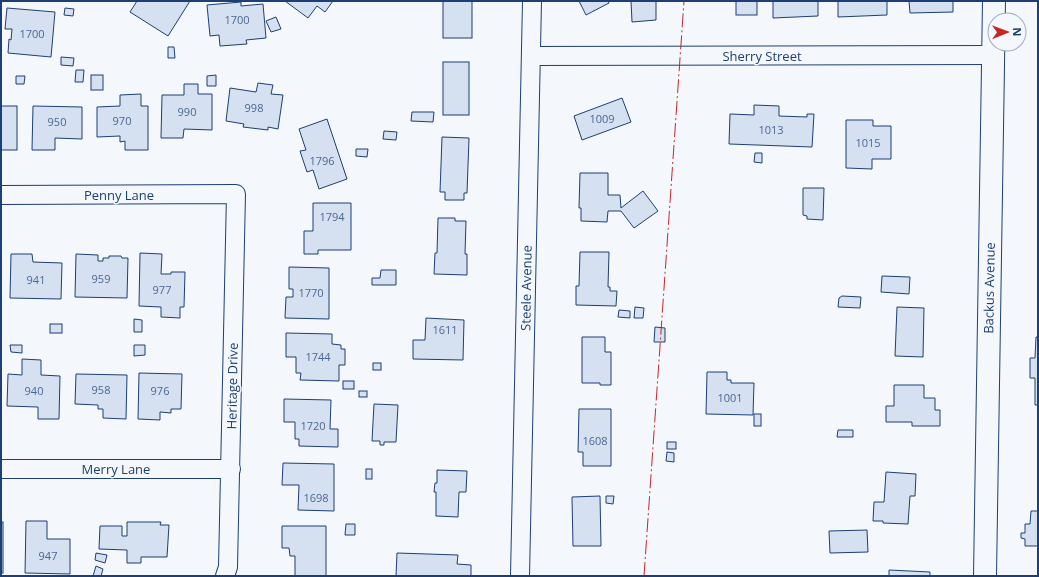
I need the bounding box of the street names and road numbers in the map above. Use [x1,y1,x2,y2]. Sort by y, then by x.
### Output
street label: Sherry Street [722,47,802,65]
street label: Penny Lane [84,186,154,204]
street label: Backus Avenue [979,242,999,334]
street label: Steele Avenue [516,245,536,331]
street label: Heritage Drive [222,342,242,430]
street label: Merry Lane [82,460,150,478]

